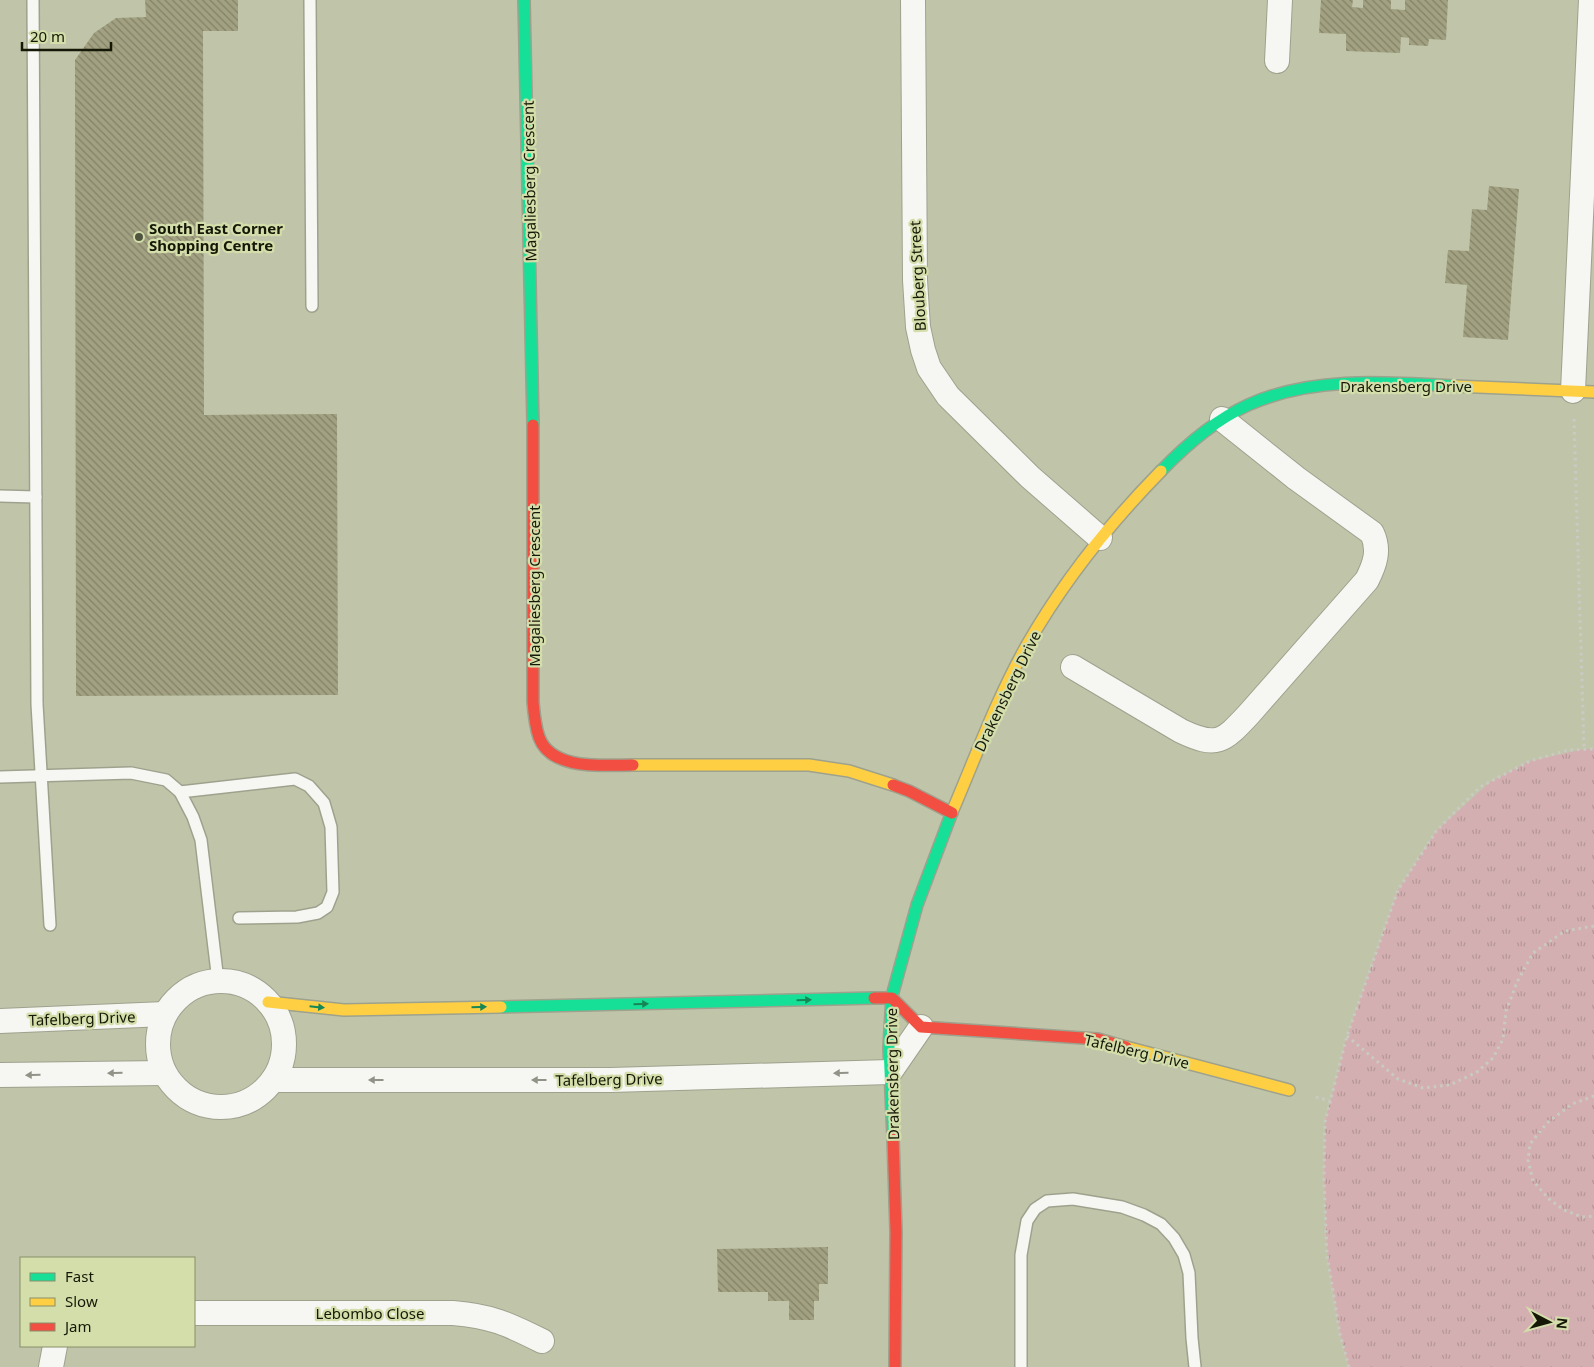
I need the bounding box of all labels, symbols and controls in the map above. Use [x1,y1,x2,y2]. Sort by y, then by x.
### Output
scale bar [22,20,111,52]
text: 20 m [30,26,65,46]
street label: Magaliesberg Crescent [518,100,540,262]
place label: South East Corner Shopping Centre [149,218,283,255]
street label: Blouberg Street [904,220,930,332]
marker: South East Corner Shopping Centre [133,231,145,243]
street label: Drakensberg Drive [1340,376,1472,396]
street label: Magaliesberg Crescent [524,505,544,667]
street label: Drakensberg Drive [969,627,1045,755]
one-way arrow [796,996,812,1004]
one-way arrow [634,1000,650,1008]
one-way arrow [309,1003,325,1011]
one-way arrow [471,1003,487,1011]
street label: Tafelberg Drive [28,1006,136,1030]
street label: Drakensberg Drive [881,1008,903,1140]
street label: Tafelberg Drive [1083,1029,1191,1073]
street label: Tafelberg Drive [555,1068,663,1090]
one-way arrow [833,1069,849,1077]
one-way arrow [107,1070,123,1078]
one-way arrow [24,1071,40,1079]
one-way arrow [368,1076,384,1084]
one-way arrow [530,1076,546,1084]
legend [20,1257,195,1347]
text: Fast [65,1266,94,1286]
text: Slow [65,1291,98,1311]
north arrow [1524,1297,1574,1347]
street label: Lebombo Close [316,1303,424,1323]
text: Jam [63,1316,92,1336]
text: N [1552,1317,1572,1330]

